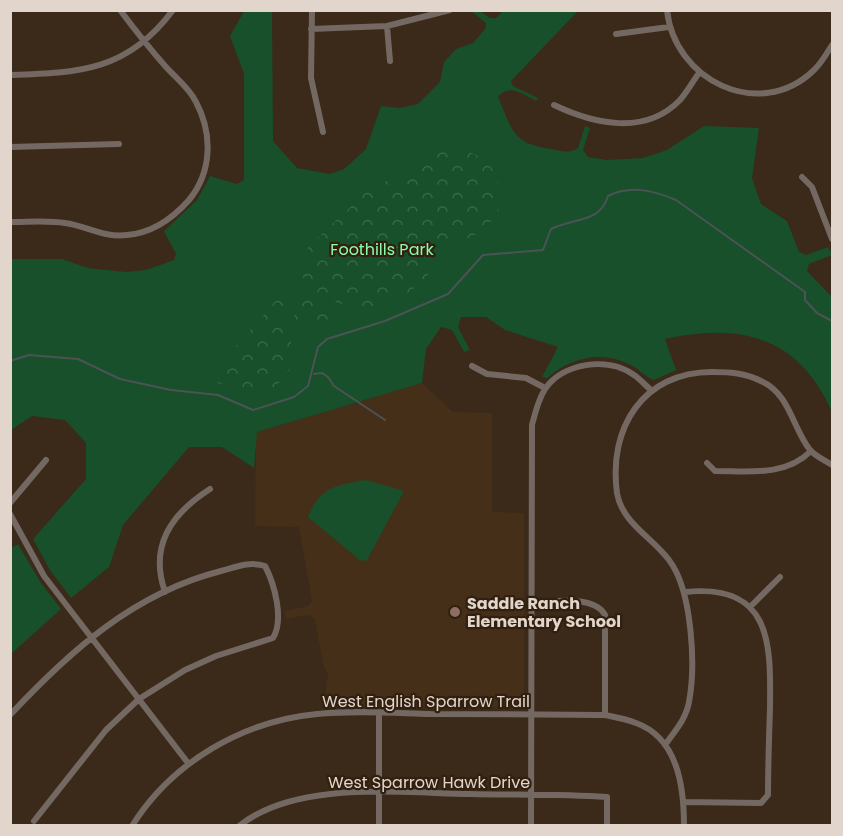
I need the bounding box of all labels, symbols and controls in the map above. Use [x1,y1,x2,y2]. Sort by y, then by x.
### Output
park label: Foothills Park [330,238,434,261]
place label: Saddle Ranch Elementary School [467,592,621,633]
marker: Saddle Ranch Elementary School [448,605,462,619]
street label: West English Sparrow Trail [322,690,530,713]
street label: West Sparrow Hawk Drive [328,771,530,794]

